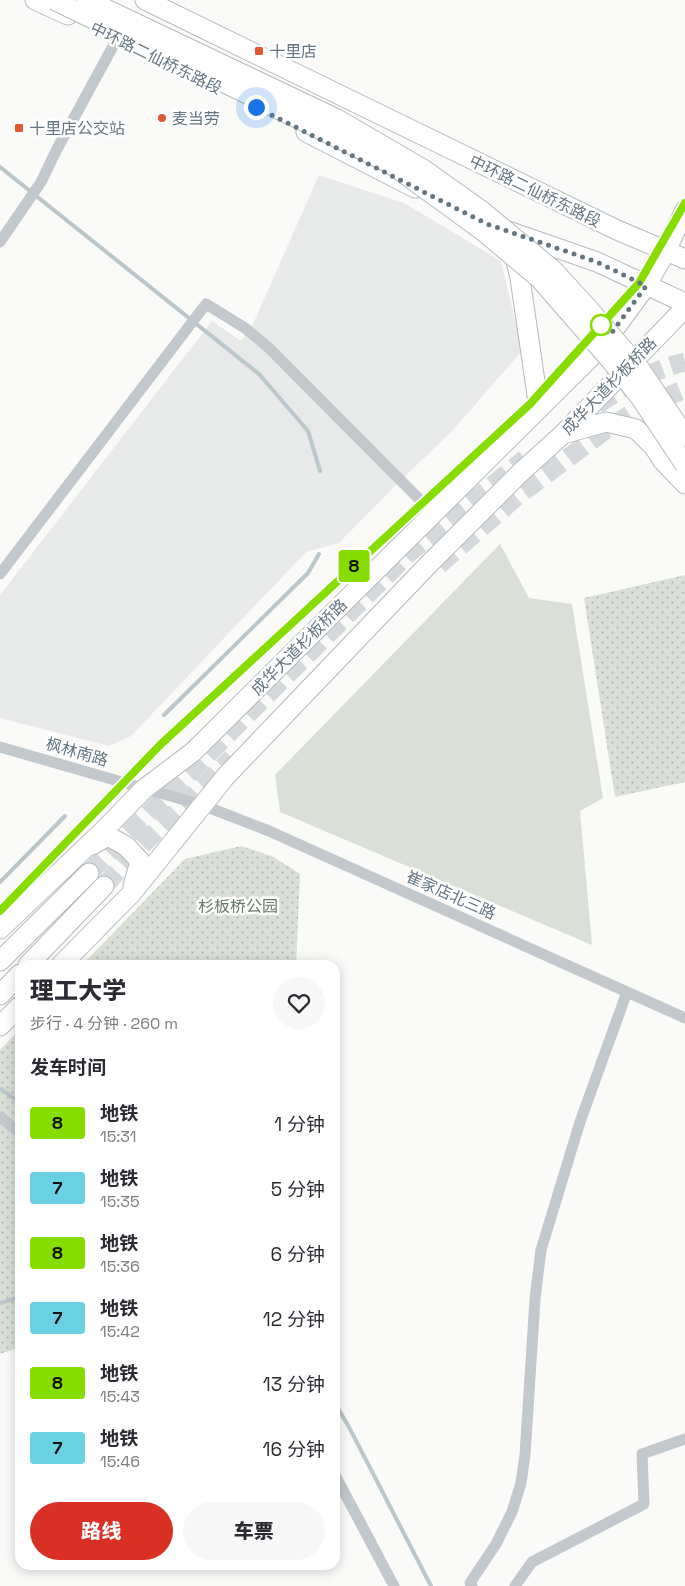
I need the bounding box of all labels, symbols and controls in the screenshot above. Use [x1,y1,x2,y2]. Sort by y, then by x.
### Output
street label: 中环路二仙桥东路段 [87,17,225,99]
place label: 十里店 [269,41,317,62]
marker: 十里店 [253,45,265,57]
your location [244,95,269,120]
place label: 麦当劳 [172,108,220,129]
marker: 麦当劳 [156,112,168,124]
place label: 十里店公交站 [29,118,125,139]
marker: 十里店公交站 [13,122,25,134]
street label: 中环路二仙桥东路段 [466,150,604,232]
unlabelled marker [590,314,612,336]
street label: 成华大道杉板桥路 [557,333,661,439]
line badge: 8 [338,550,370,582]
text: 8 [349,554,359,577]
street label: 成华大道杉板桥路 [246,594,352,700]
street label: 枫林南路 [43,733,111,771]
street label: 崔家店北三路 [403,866,499,924]
park label: 杉板桥公园 [198,896,278,917]
text: 理工大学 [30,975,126,1006]
button: heart [273,977,325,1029]
text: 步行 · 4 分钟 · 260 m [30,1013,178,1034]
text: 发车时间 [30,1055,106,1080]
text: 地铁 [100,1101,138,1126]
text: 8 [52,1111,63,1134]
text: 1 分钟 [274,1112,325,1137]
text: 15:31 [100,1126,136,1147]
text: 地铁 [100,1166,138,1191]
text: 7 [53,1176,62,1199]
text: 5 分钟 [271,1177,325,1202]
text: 15:35 [100,1191,140,1212]
text: 地铁 [100,1231,138,1256]
text: 8 [52,1241,63,1264]
text: 6 分钟 [270,1242,325,1267]
text: 15:36 [100,1256,140,1277]
text: 地铁 [100,1296,138,1321]
text: 7 [53,1306,62,1329]
text: 12 分钟 [263,1307,325,1332]
text: 15:42 [100,1321,140,1342]
text: 地铁 [100,1361,138,1386]
text: 8 [52,1371,63,1394]
text: 13 分钟 [263,1372,325,1397]
text: 15:43 [100,1386,140,1407]
text: 地铁 [100,1426,138,1451]
text: 7 [53,1436,62,1459]
text: 16 分钟 [263,1437,325,1462]
text: 15:46 [100,1451,140,1472]
button: 路线 [30,1502,173,1560]
button: 车票 [183,1502,325,1560]

